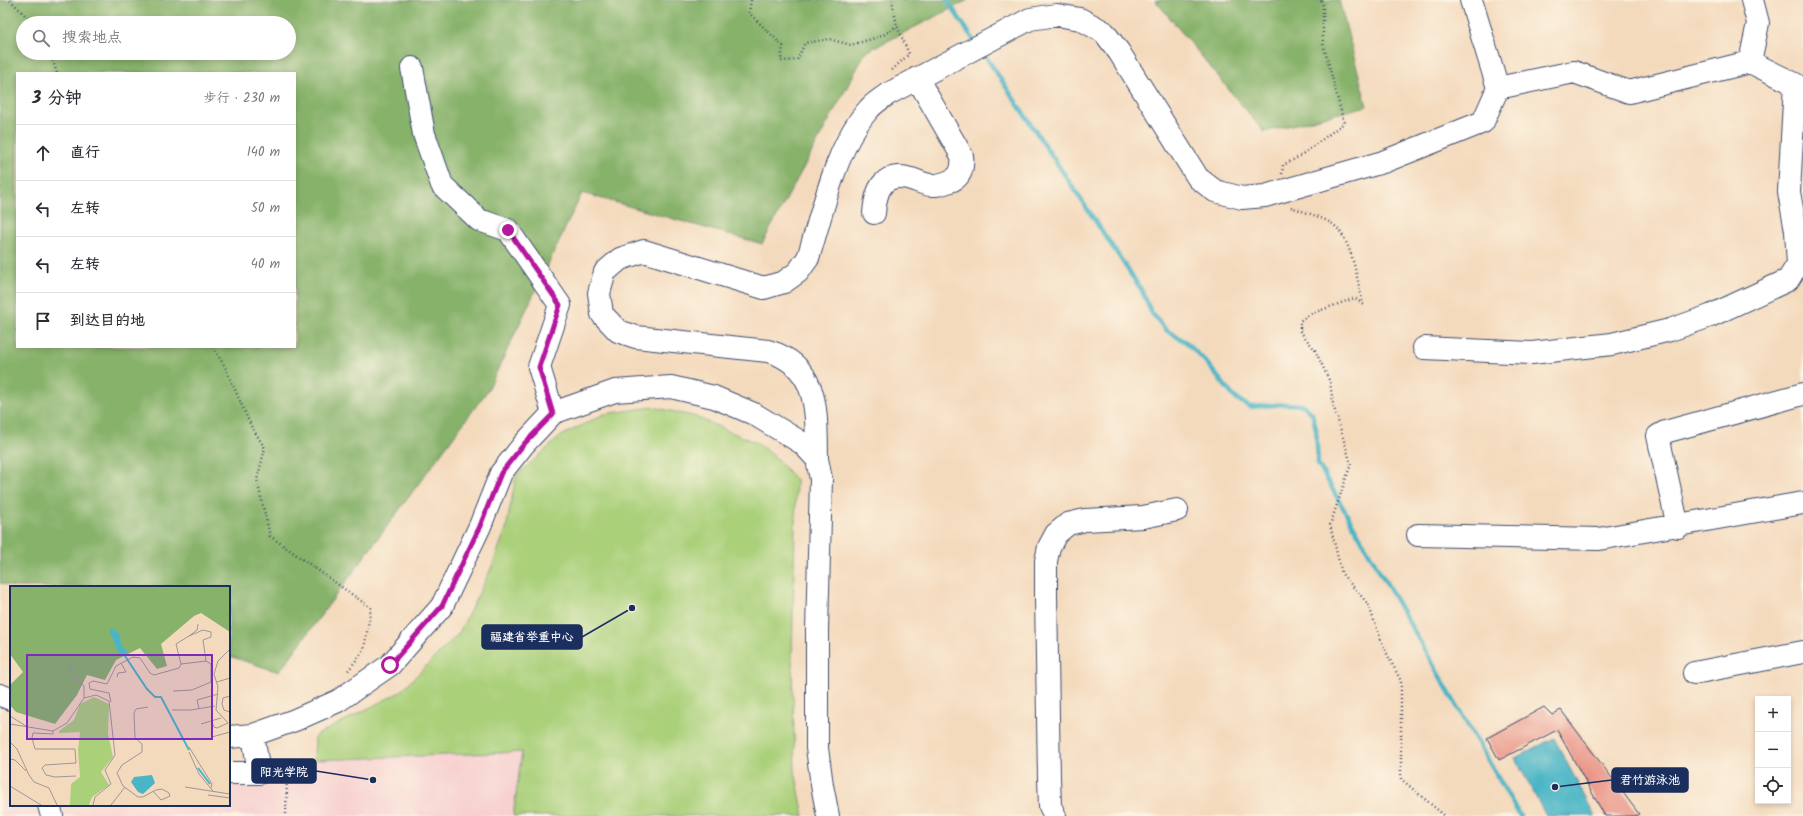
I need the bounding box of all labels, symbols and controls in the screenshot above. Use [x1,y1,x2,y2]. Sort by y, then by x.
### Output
search box [16,16,296,60]
text: 搜索地点 [62,26,122,50]
icon: search [30,27,52,49]
text: 3 分钟 [32,85,82,112]
text: 步行 · 230 m [203,88,280,109]
text: 直行 [70,141,100,165]
icon: ahead [32,142,54,164]
text: 140 m [247,142,280,163]
text: 左转 [70,197,100,221]
icon: left [32,198,54,220]
text: 50 m [251,198,280,219]
route end [499,221,517,239]
text: 左转 [70,253,100,277]
icon: left [32,254,54,276]
text: 40 m [251,254,280,275]
text: 到达目的地 [70,309,145,333]
icon: arrive [32,310,54,332]
inset map [10,586,230,806]
callout: 福建省举重中心 [482,625,582,649]
text: 福建省举重中心 [490,628,574,647]
route start [381,656,399,674]
map controls [1755,696,1791,804]
button: + [1755,696,1791,732]
button: − [1755,732,1791,768]
callout: 阳光学院 [252,759,316,783]
text: 阳光学院 [260,763,308,782]
callout: 君竹游泳池 [1612,768,1688,792]
button: locate [1755,768,1791,804]
text: 君竹游泳池 [1620,771,1680,790]

